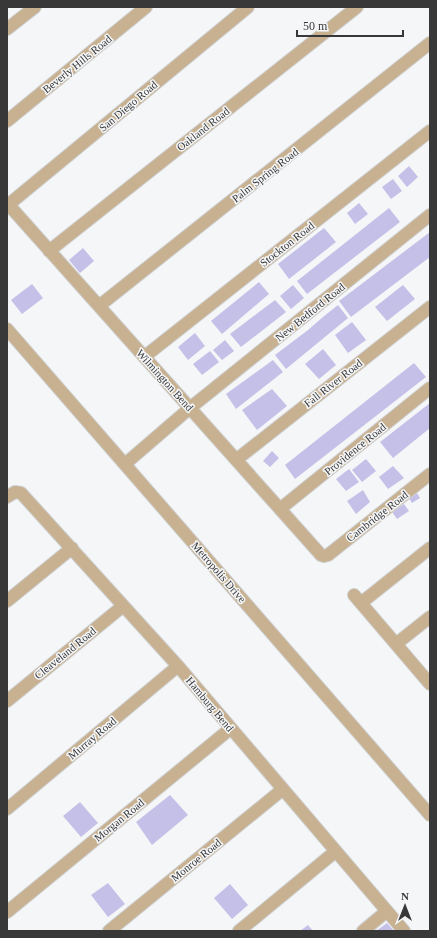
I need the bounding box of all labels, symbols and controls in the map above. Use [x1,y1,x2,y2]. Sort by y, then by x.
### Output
scale bar [297,12,403,38]
text: 50 m [303,19,328,33]
street label: Beverly Hills Road [40,32,114,95]
street label: San Diego Road [97,78,160,134]
street label: Oakland Road [174,104,232,153]
street label: Palm Spring Road [230,145,301,205]
street label: Stockton Road [258,219,317,269]
street label: New Bedford Road [273,280,347,344]
street label: Wilmington Bend [134,347,196,414]
street label: Fall River Road [302,356,365,409]
street label: Providence Road [322,420,388,477]
street label: Cambridge Road [344,488,411,544]
street label: Metropolis Drive [190,539,249,605]
street label: Cleaveland Road [32,624,98,681]
street label: Hamburg Bend [184,674,237,734]
street label: Murray Road [66,714,119,762]
street label: Morgan Road [92,796,147,844]
street label: Monroe Road [169,836,224,884]
north arrow [385,886,425,926]
text: N [401,890,409,902]

